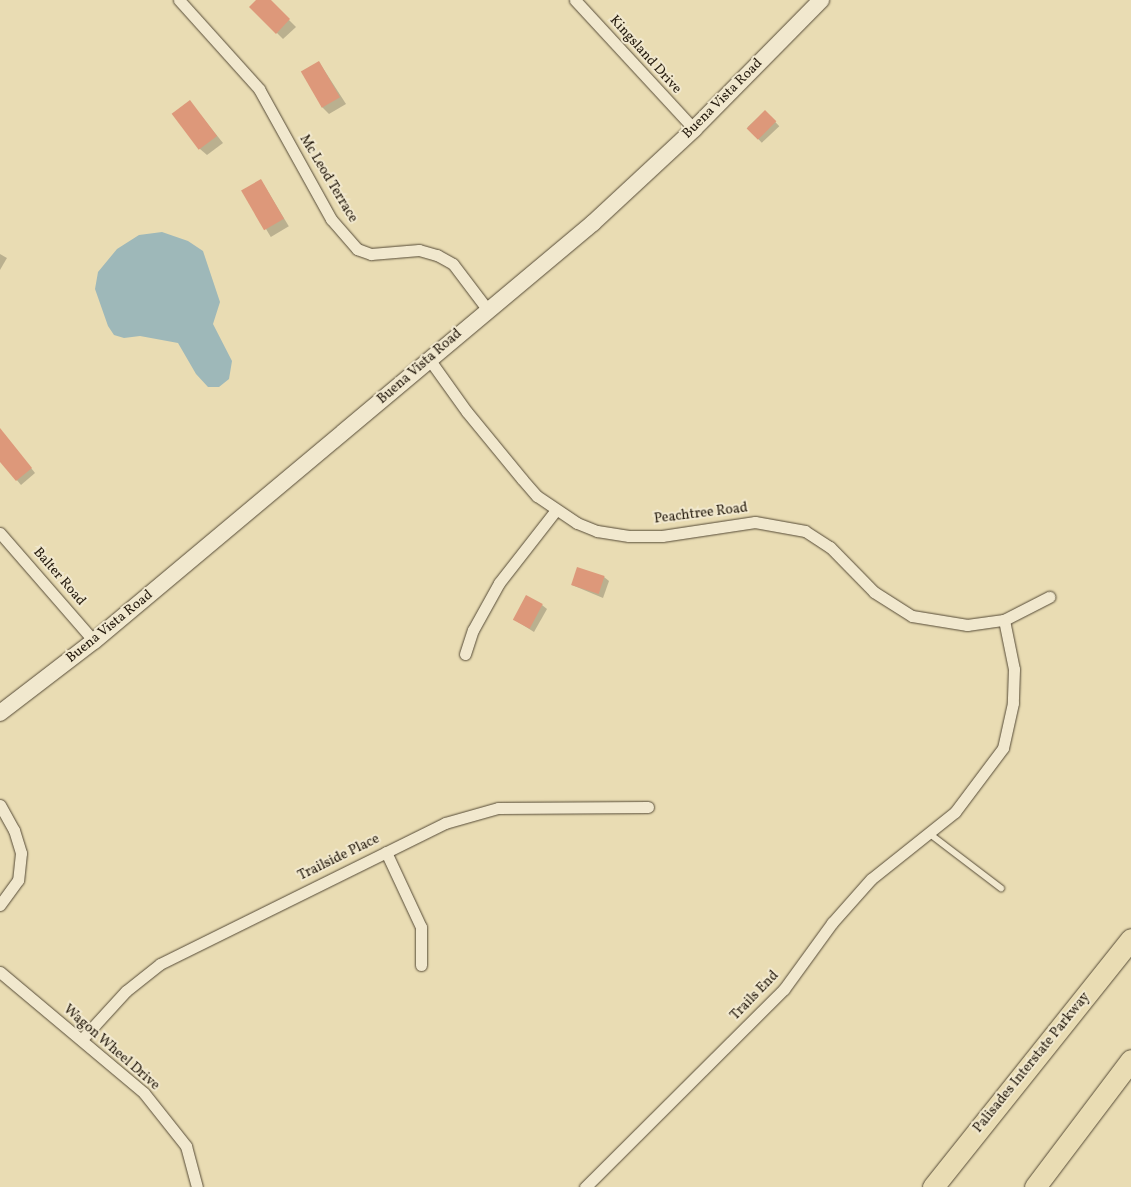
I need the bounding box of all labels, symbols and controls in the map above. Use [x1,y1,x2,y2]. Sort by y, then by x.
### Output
street label: Kingsland Drive [605,12,685,98]
street label: Buena Vista Road [679,55,767,143]
street label: Mc Leod Terrace [295,132,361,226]
street label: Buena Vista Road [374,326,466,408]
street label: Peachtree Road [653,500,749,528]
street label: Balter Road [29,544,89,610]
street label: Buena Vista Road [63,587,157,667]
street label: Trailside Place [296,831,382,885]
street label: Trails End [727,968,783,1024]
street label: Palisades Interstate Parkway [970,989,1094,1137]
street label: Wagon Wheel Drive [59,1001,163,1095]

